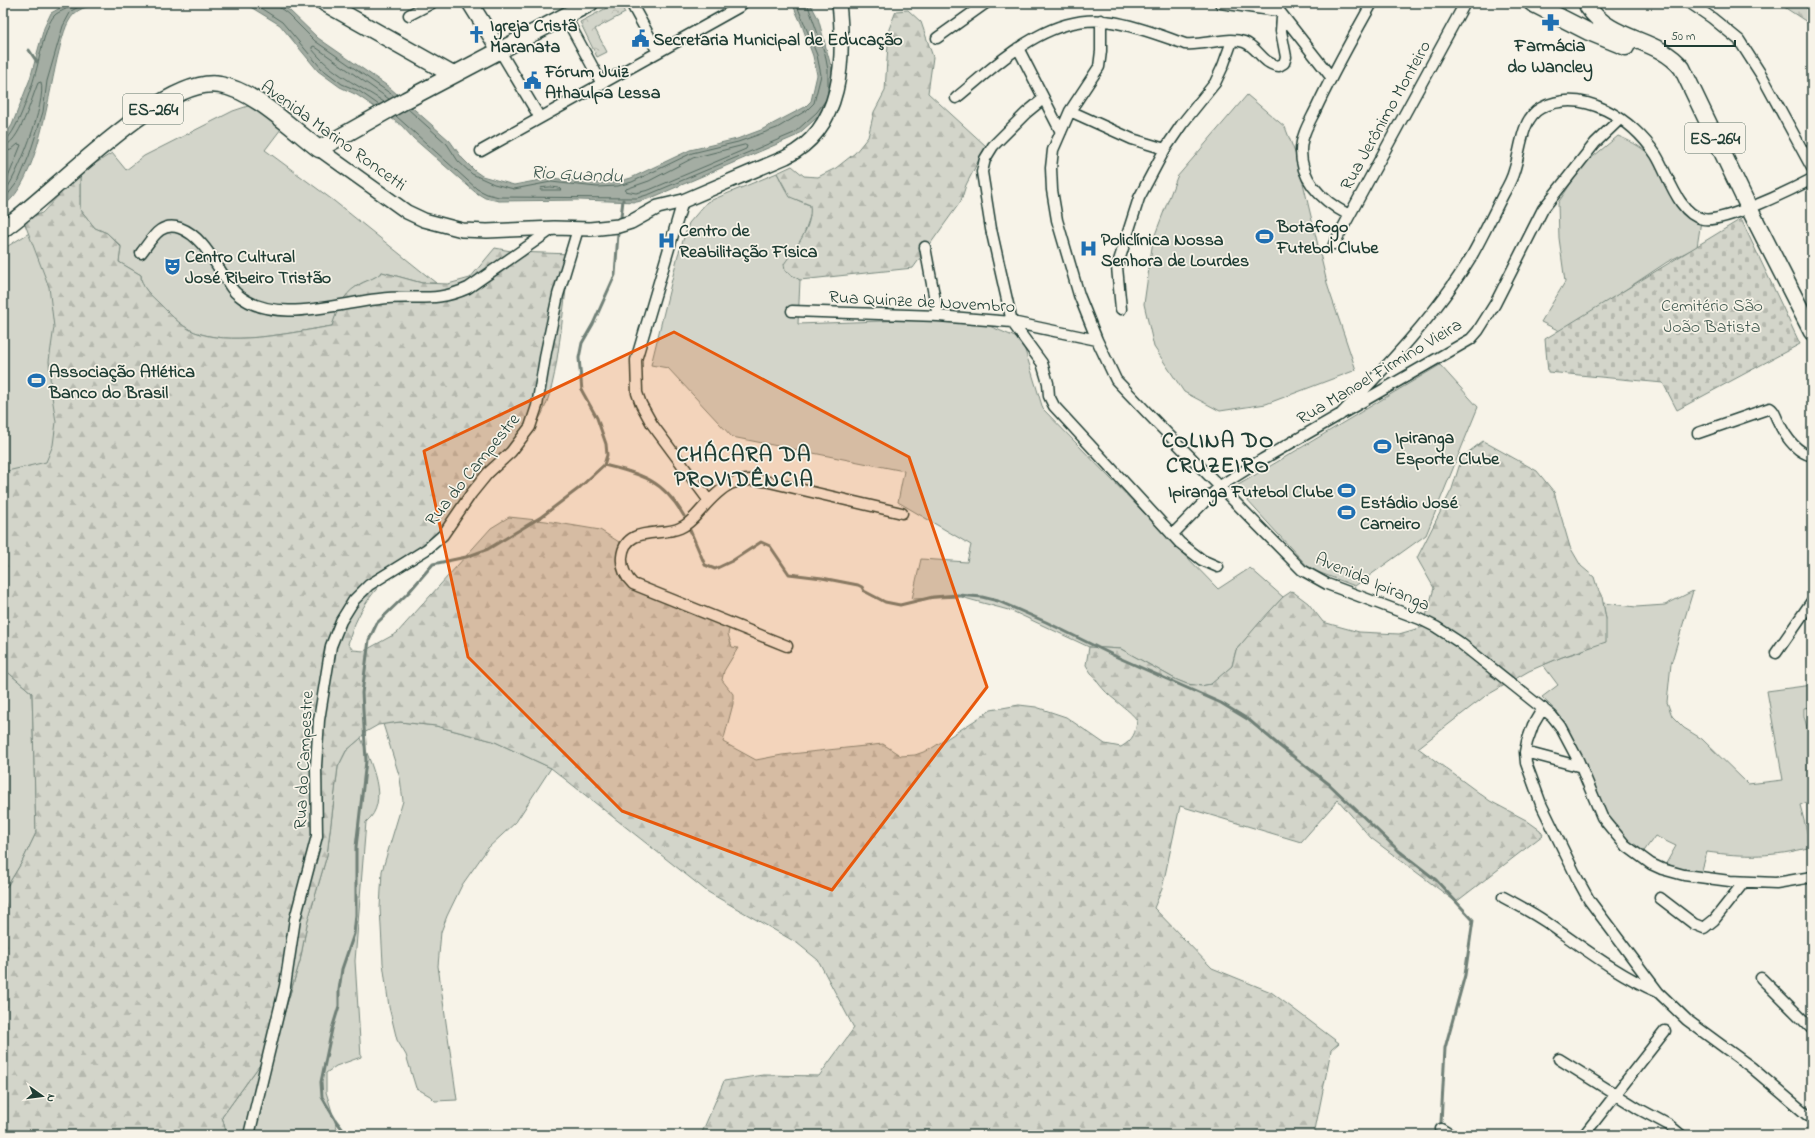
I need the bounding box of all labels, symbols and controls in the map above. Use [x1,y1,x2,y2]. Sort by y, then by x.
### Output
pharmacy icon: Farmácia do Wancley [1540,13,1560,33]
place label: Igreja Cristã Maranata [490,14,578,61]
scale bar [1665,22,1735,48]
church icon: Igreja Cristã Maranata [467,25,487,45]
place label: Secretaria Municipal de Educação [653,28,903,54]
text: 50 m [1671,28,1695,46]
public building icon: Secretaria Municipal de Educação [630,29,650,49]
place label: Farmácia do Wancley [1507,34,1593,82]
street label: Rua Jerônimo Monteiro [1335,36,1439,196]
place label: Fórum Juiz Athaulpa Lessa [544,60,661,107]
public building icon: Fórum Juiz Athaulpa Lessa [522,71,542,91]
street label: Avenida Marino Roncetti [254,75,411,199]
road number: ES-264 [123,94,183,124]
road number: ES-264 [1685,123,1745,153]
water label: Rio Guandu [530,160,624,191]
place label: Botafogo Futebol Clube [1276,215,1379,262]
place label: Centro de Reabilitação Física [679,219,818,266]
sports icon: Botafogo Futebol Clube [1254,226,1274,246]
place label: Policlínica Nossa Senhora de Lourdes [1101,228,1249,275]
hospital icon: Centro de Reabilitação Física [656,230,676,250]
hospital icon: Policlínica Nossa Senhora de Lourdes [1078,239,1098,259]
place label: Centro Cultural José Ribeiro Tristão [185,245,331,292]
theatre icon: Centro Cultural José Ribeiro Tristão [162,256,182,276]
street label: Rua Quinze de Novembro [828,285,1016,321]
park label: Cemitério São João Batista [1661,294,1763,341]
street label: Rua Manoel Firmino Vieira [1293,313,1468,432]
place label: Associação Atlética Banco do Brasil [48,360,195,407]
sports icon: Associação Atlética Banco do Brasil [26,371,46,391]
street label: Rua do Campestre [420,407,528,532]
district label: COLINA DO CRUZEIRO [1162,426,1274,483]
place label: Ipiranga Esporte Clube [1395,426,1500,473]
sports icon: Ipiranga Esporte Clube [1372,437,1392,457]
district label: CHÁCARA DA PROVIDÊNCIA [674,440,814,497]
place label: Ipiranga Futebol Clube [1168,480,1334,507]
sports icon: Ipiranga Futebol Clube [1336,481,1356,501]
place label: Estádio José Carneiro [1360,491,1459,538]
sports icon: Estádio José Carneiro [1337,502,1357,522]
street label: Avenida Ipiranga [1310,547,1434,620]
street label: Rua do Campestre [288,689,322,830]
north arrow [22,1076,62,1116]
text: N [42,1093,59,1104]

